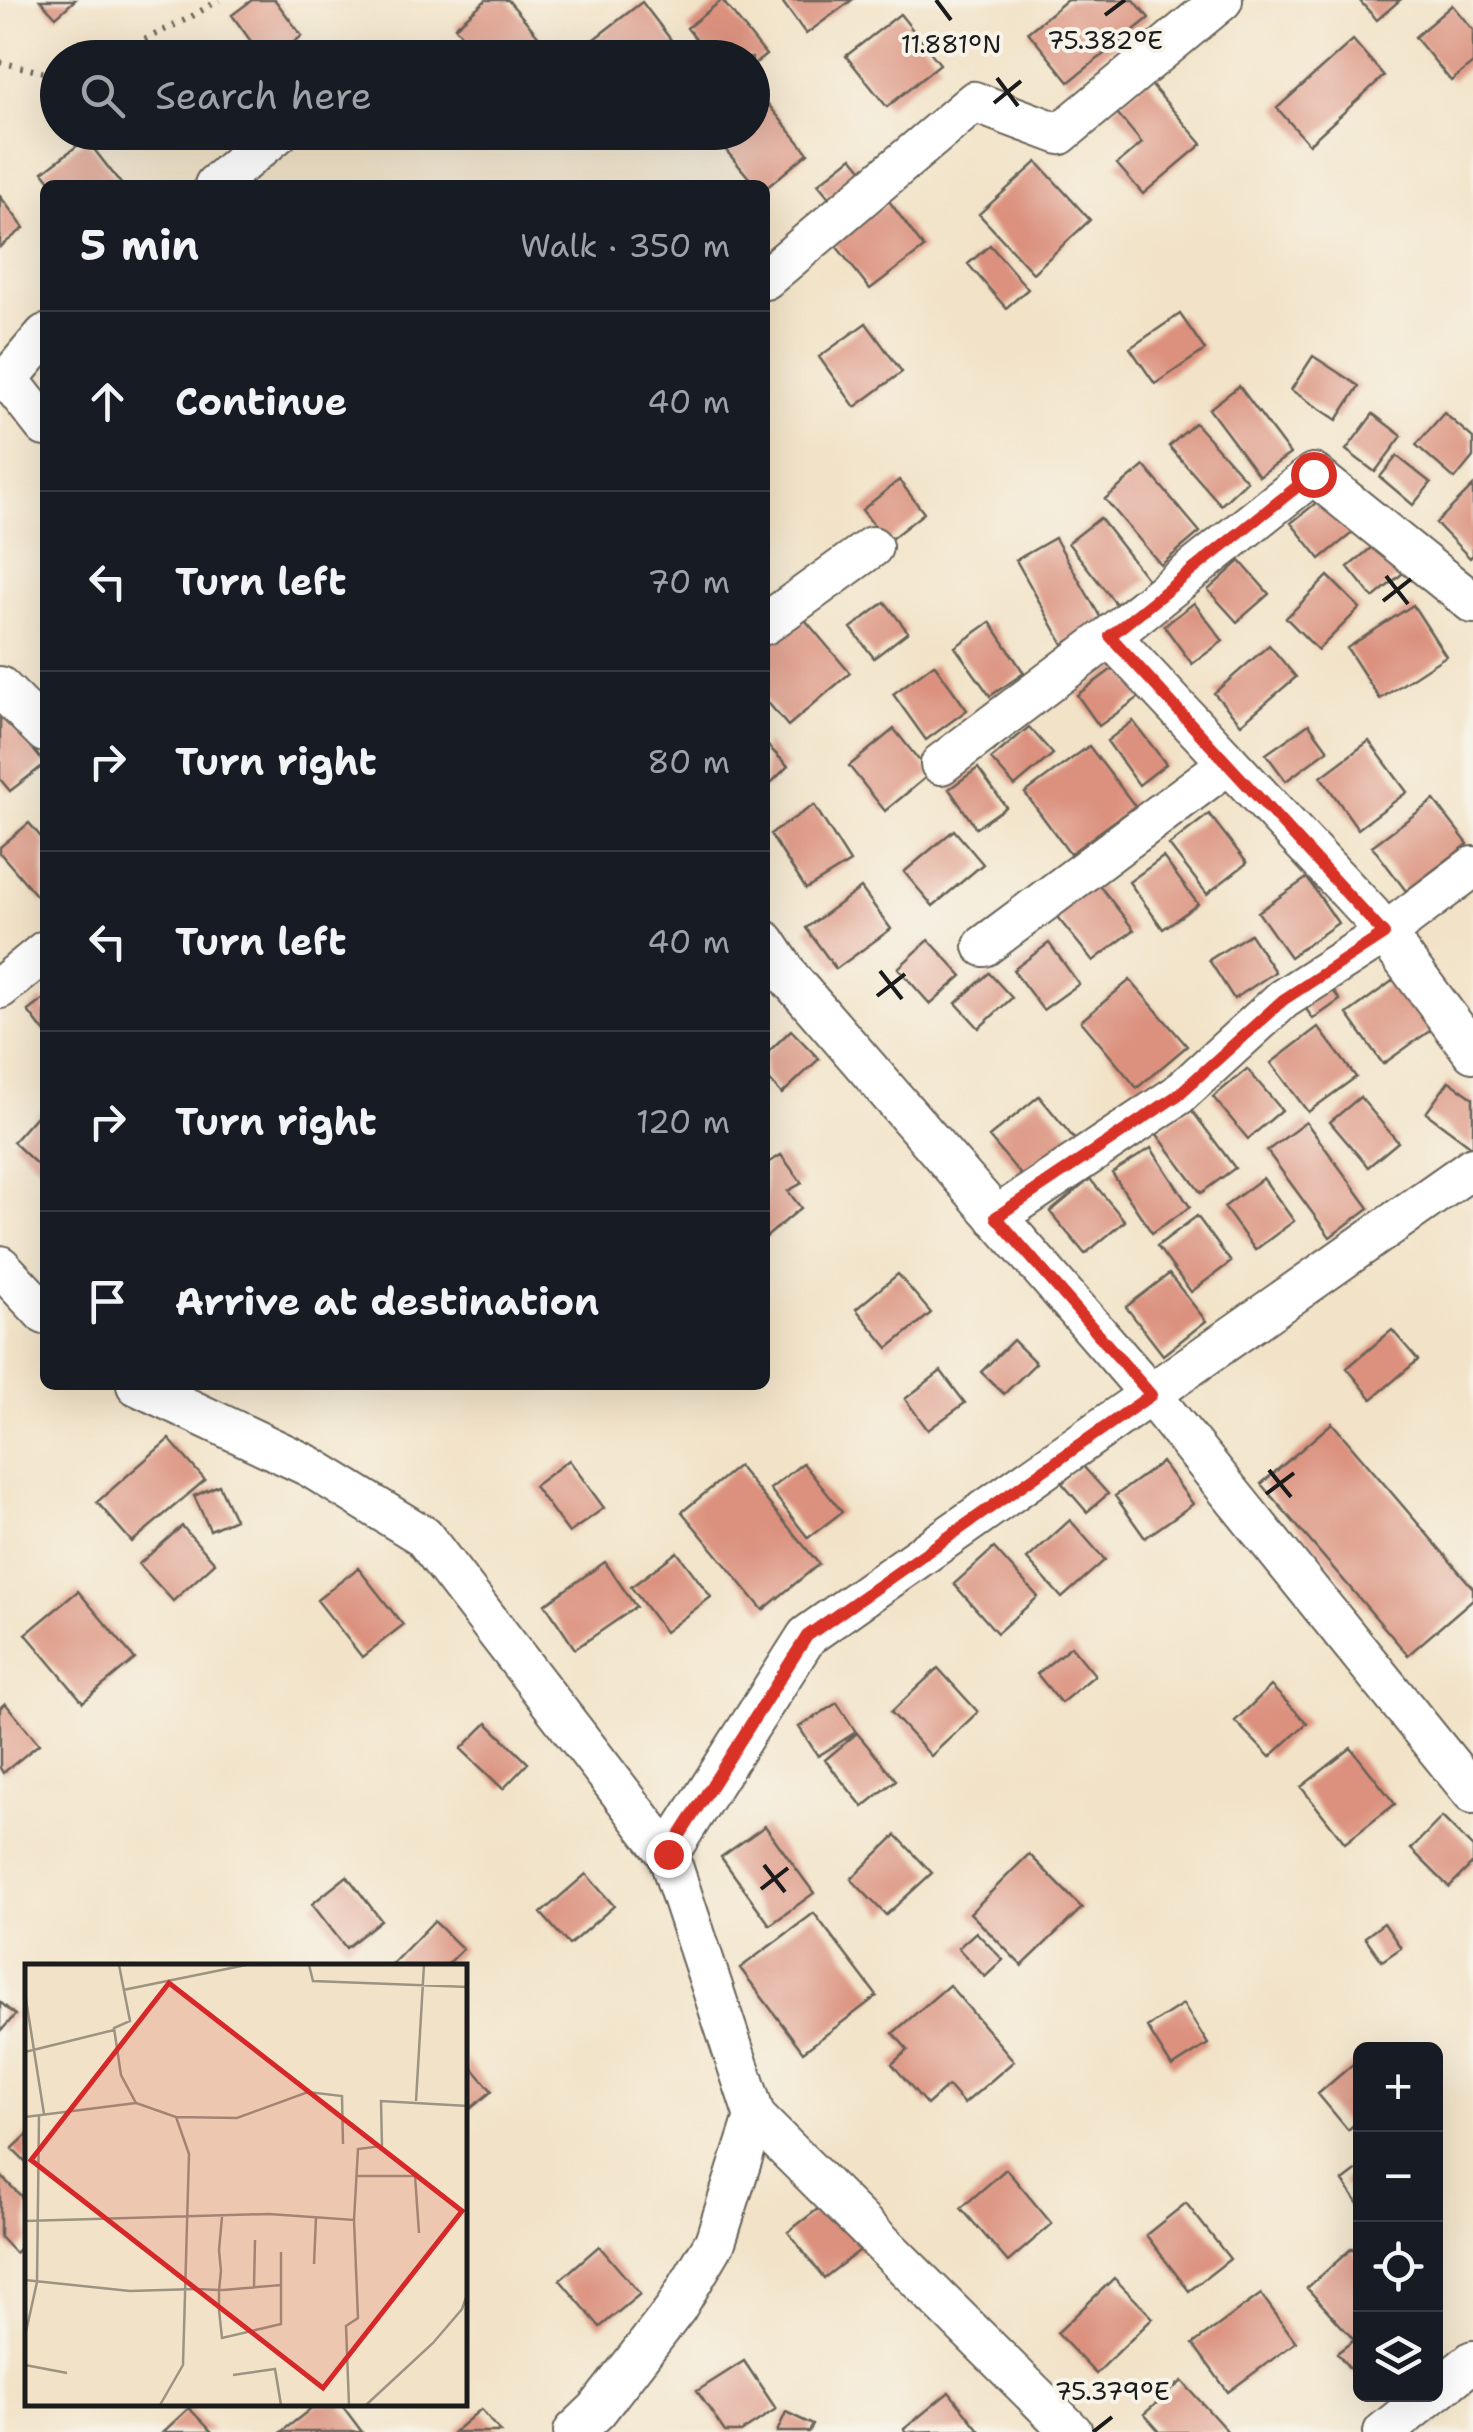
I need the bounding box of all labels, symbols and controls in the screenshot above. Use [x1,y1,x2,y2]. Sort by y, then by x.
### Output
text: 75.382°E [1047,23,1163,57]
text: 11.881°N [901,27,1001,61]
search box [40,40,770,150]
icon: search [75,68,130,123]
text: Search here [155,70,372,121]
text: 5 min [80,217,199,273]
text: Walk · 350 m [520,224,730,267]
icon: ahead [80,374,135,429]
text: Continue [175,376,347,427]
text: 40 m [647,380,730,423]
route start [1291,452,1337,498]
icon: left [80,554,135,609]
text: Turn left [175,556,347,607]
text: 70 m [647,560,730,603]
icon: right [80,734,135,789]
text: Turn right [175,736,377,787]
text: 80 m [647,740,730,783]
icon: left [80,914,135,969]
text: Turn left [175,916,347,967]
text: 40 m [647,920,730,963]
icon: right [80,1094,135,1149]
text: Turn right [175,1096,377,1147]
text: 120 m [636,1100,730,1143]
icon: arrive [80,1274,135,1329]
text: Arrive at destination [175,1276,599,1327]
route end [646,1832,692,1878]
inset map [25,1964,468,2407]
map controls [1353,2042,1443,2402]
button: + [1353,2042,1443,2132]
button: − [1353,2132,1443,2222]
button: locate [1353,2222,1443,2312]
button: layers [1353,2312,1443,2402]
text: 75.379°E [1054,2374,1170,2408]

